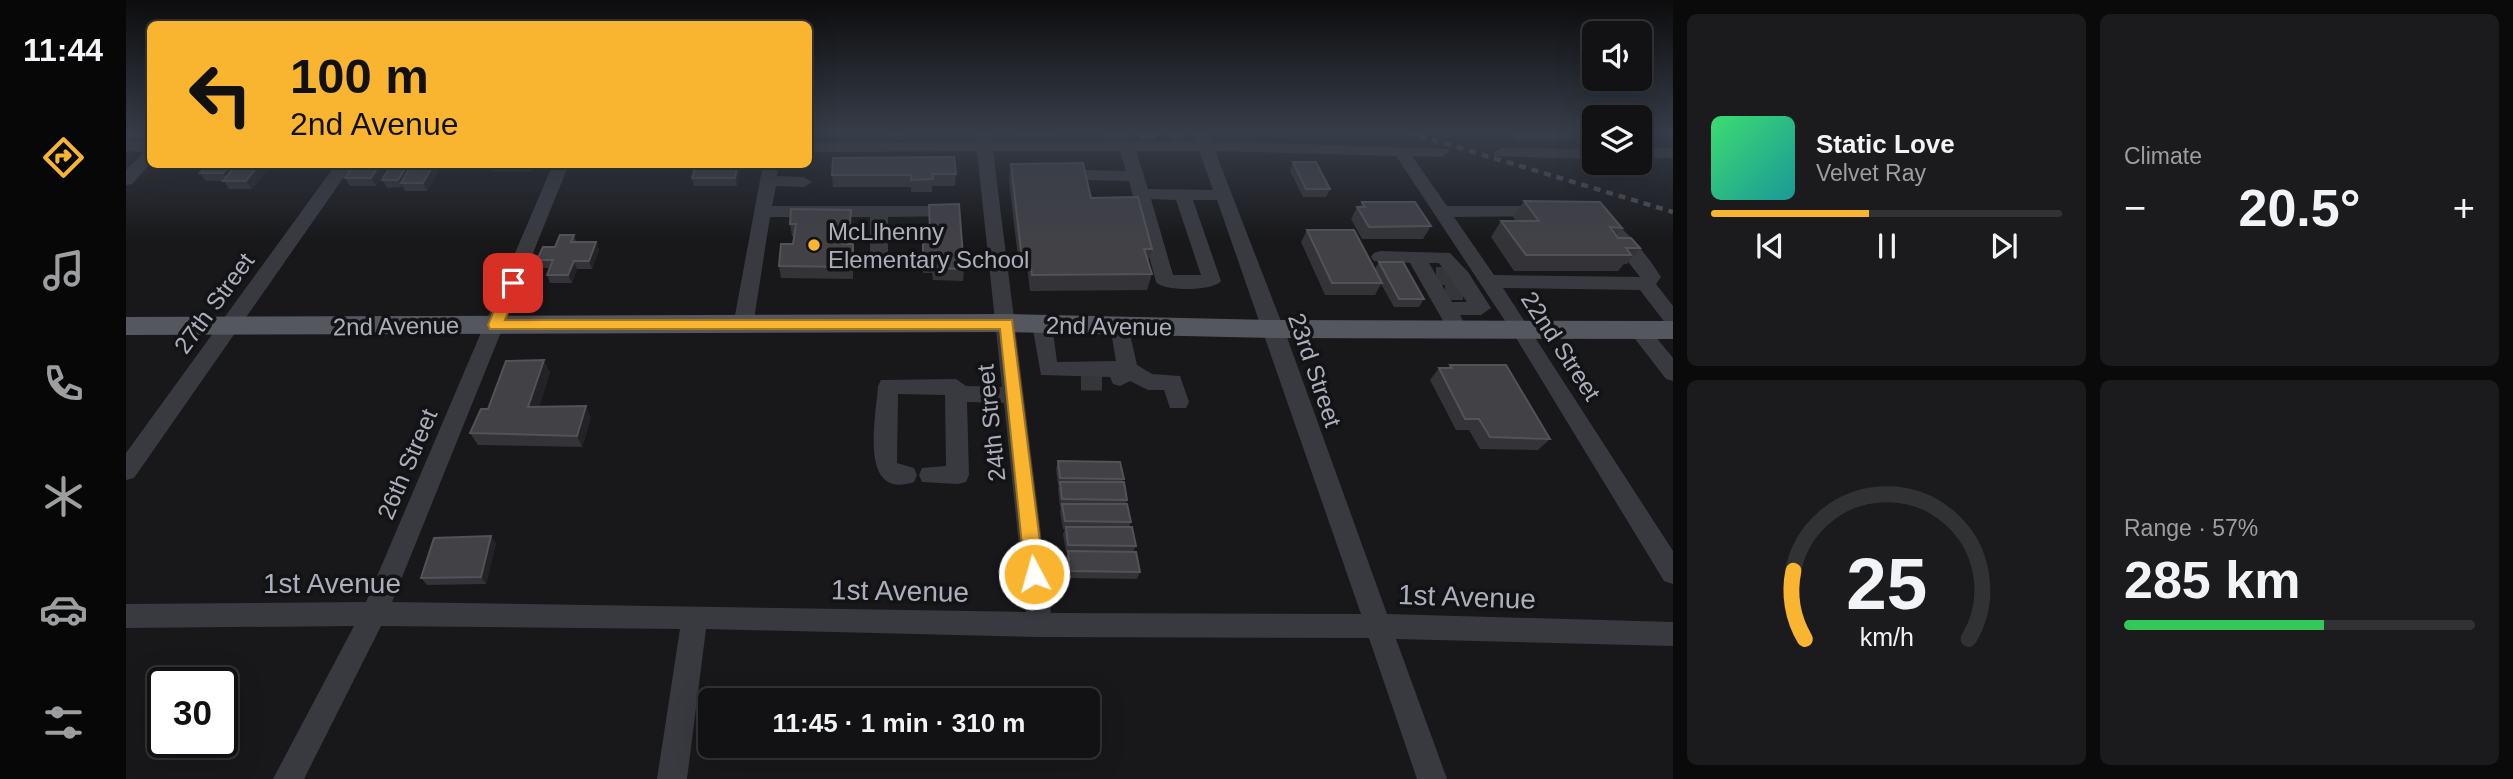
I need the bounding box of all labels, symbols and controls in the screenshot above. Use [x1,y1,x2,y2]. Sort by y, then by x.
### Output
map controls [1582,21,1652,175]
button: sound [1582,21,1652,91]
text: 11:44 [23,32,103,68]
icon: left [175,49,266,140]
text: 100 m [290,49,429,103]
button: layers [1582,105,1652,175]
text: 2nd Avenue [290,106,458,142]
text: Static Love [1816,129,1955,159]
icon: directions [39,133,88,182]
text: Climate [2124,143,2202,169]
text: Velvet Ray [1816,160,1926,186]
text: 20.5° [2238,179,2361,237]
text: − [2124,187,2146,229]
text: + [2453,187,2475,229]
place label: McLlhenny Elementary School [828,218,1029,273]
icon: previous [1751,227,1789,265]
icon: pause [1868,227,1906,265]
icon: next [1985,227,2023,265]
marker: McLlhenny Elementary School [806,237,822,253]
icon: music [39,246,88,295]
street label: 27th Street [169,247,260,358]
pin [483,253,543,313]
icon: arrive [494,264,532,302]
street label: 22nd Street [1516,287,1606,406]
street label: 23rd Street [1283,309,1347,431]
street label: 2nd Avenue [333,311,459,341]
street label: 2nd Avenue [1046,311,1172,341]
icon: phone [39,359,88,408]
street label: 24th Street [971,363,1011,483]
street label: 26th Street [372,404,442,523]
icon: climate [39,472,88,521]
text: Range · 57% [2124,515,2258,541]
position arrow [997,537,1071,611]
text: 25 [1846,543,1927,624]
text: 285 km [2124,551,2300,609]
street label: 1st Avenue [263,568,401,599]
street label: 1st Avenue [831,574,969,608]
street label: 1st Avenue [1397,579,1537,615]
icon: car [39,585,88,634]
text: km/h [1859,622,1914,650]
speed limit sign: 30 [147,667,238,758]
icon: filters [39,698,88,747]
text: 11:45 · 1 min · 310 m [773,708,1025,738]

